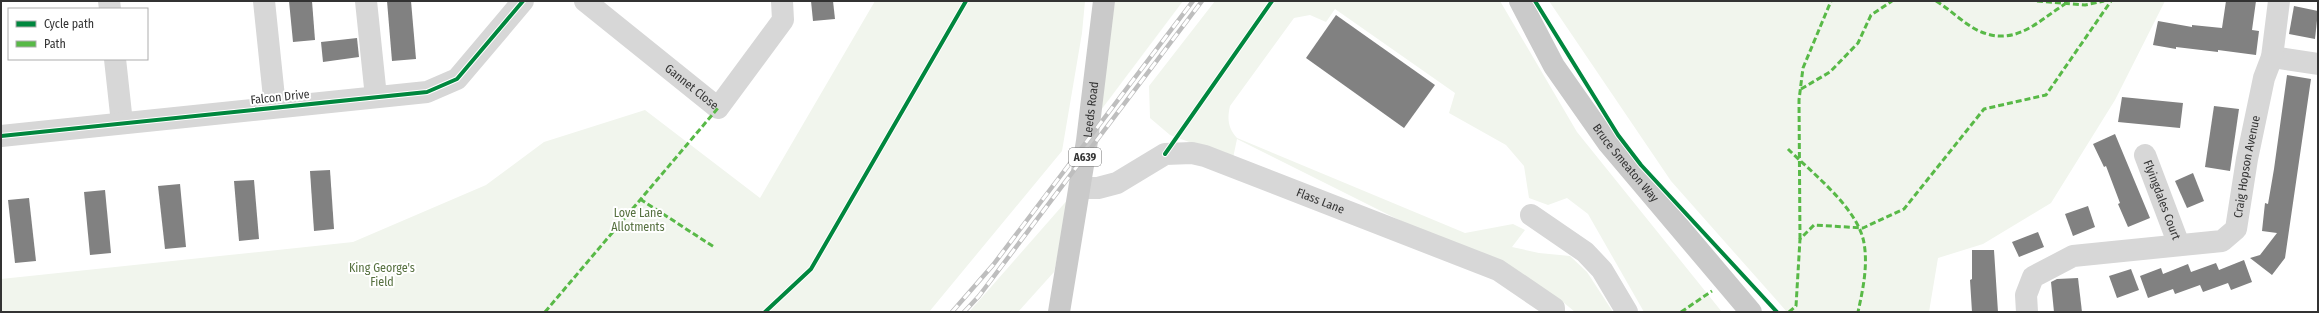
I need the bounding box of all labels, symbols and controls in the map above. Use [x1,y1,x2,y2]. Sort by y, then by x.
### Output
legend [8,8,148,60]
text: Cycle path [44,17,94,31]
text: Path [44,37,66,51]
street label: Gannet Close [662,61,721,113]
street label: Leeds Road [1080,81,1101,138]
street label: Falcon Drive [250,87,310,107]
street label: Craig Hopson Avenue [2231,114,2263,219]
street label: Bruce Smeaton Way [1590,121,1662,205]
road number: A639 [1069,148,1101,166]
street label: Flyingdales Court [2141,158,2183,242]
street label: Flass Lane [1294,185,1347,217]
park label: Love Lane Allotments [611,206,665,234]
park label: King George's Field [349,261,415,289]

